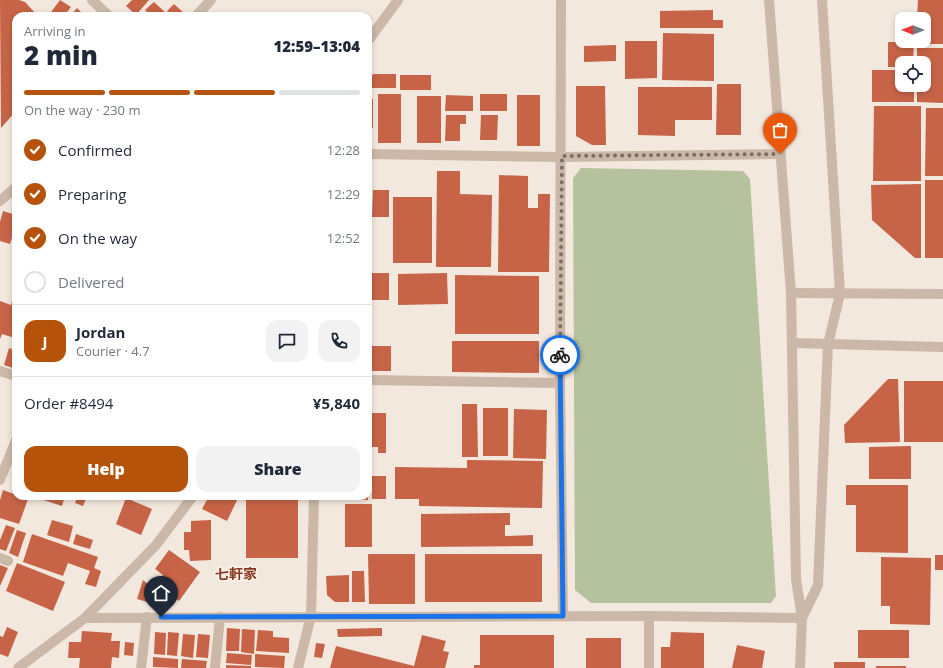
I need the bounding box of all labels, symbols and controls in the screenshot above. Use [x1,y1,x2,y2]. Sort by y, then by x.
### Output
north arrow [895,12,931,48]
map controls [895,12,931,92]
text: Arriving in [24,22,86,40]
text: 12:59–13:04 [274,36,360,56]
text: 2 min [24,37,98,73]
button: locate [895,56,931,92]
text: On the way · 230 m [24,101,140,119]
pin [763,113,797,154]
icon: bag [769,119,791,141]
icon: check [24,139,46,161]
text: Confirmed [58,140,132,160]
text: 12:28 [327,141,360,159]
icon: check [24,183,46,205]
text: Preparing [58,184,126,204]
text: 12:29 [327,185,360,203]
icon: check [24,227,46,249]
text: On the way [58,228,137,248]
text: 12:52 [327,229,360,247]
text: Delivered [58,272,125,292]
button: chat [266,320,308,362]
button: phone [318,320,360,362]
text: Jordan [76,322,125,342]
text: J [43,331,47,351]
courier [540,335,580,375]
text: Courier · 4.7 [76,342,150,360]
icon: bike [549,344,571,366]
text: Order #8494 [24,393,113,413]
text: ¥5,840 [313,393,360,413]
button: Help [24,446,188,492]
button: Share [196,446,360,492]
district label: 七軒家 [215,564,257,583]
pin [144,576,178,617]
icon: home [150,582,172,604]

